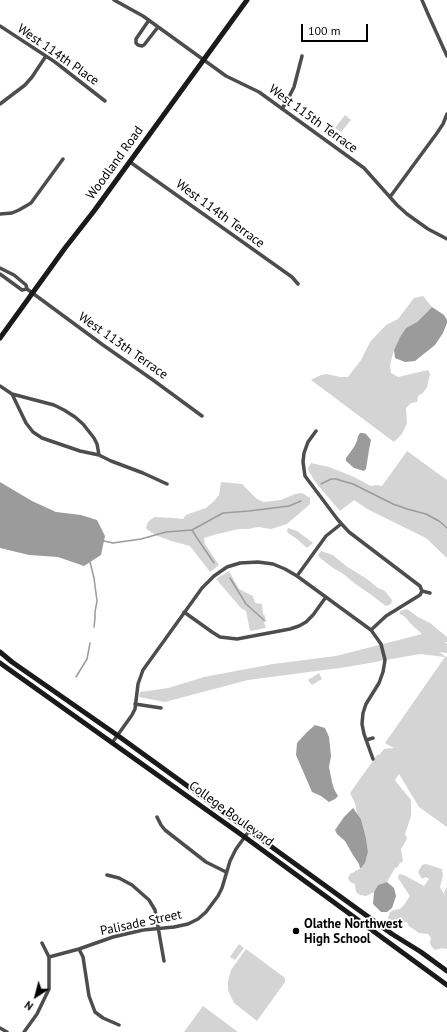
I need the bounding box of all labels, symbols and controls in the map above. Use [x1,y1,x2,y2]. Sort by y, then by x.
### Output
scale bar [303,16,370,42]
street label: West 114th Place [14,21,102,89]
text: 100 m [308,23,341,38]
street label: West 115th Terrace [266,82,360,156]
street label: Woodland Road [83,123,147,203]
street label: West 114th Terrace [173,177,267,251]
street label: West 113th Terrace [75,309,171,383]
street label: College Boulevard [186,778,276,850]
street label: Palisade Street [99,907,183,939]
place label: Olathe Northwest High School [304,916,402,947]
marker: Olathe Northwest High School [291,926,301,936]
north arrow [16,976,56,1016]
text: N [22,998,36,1014]

